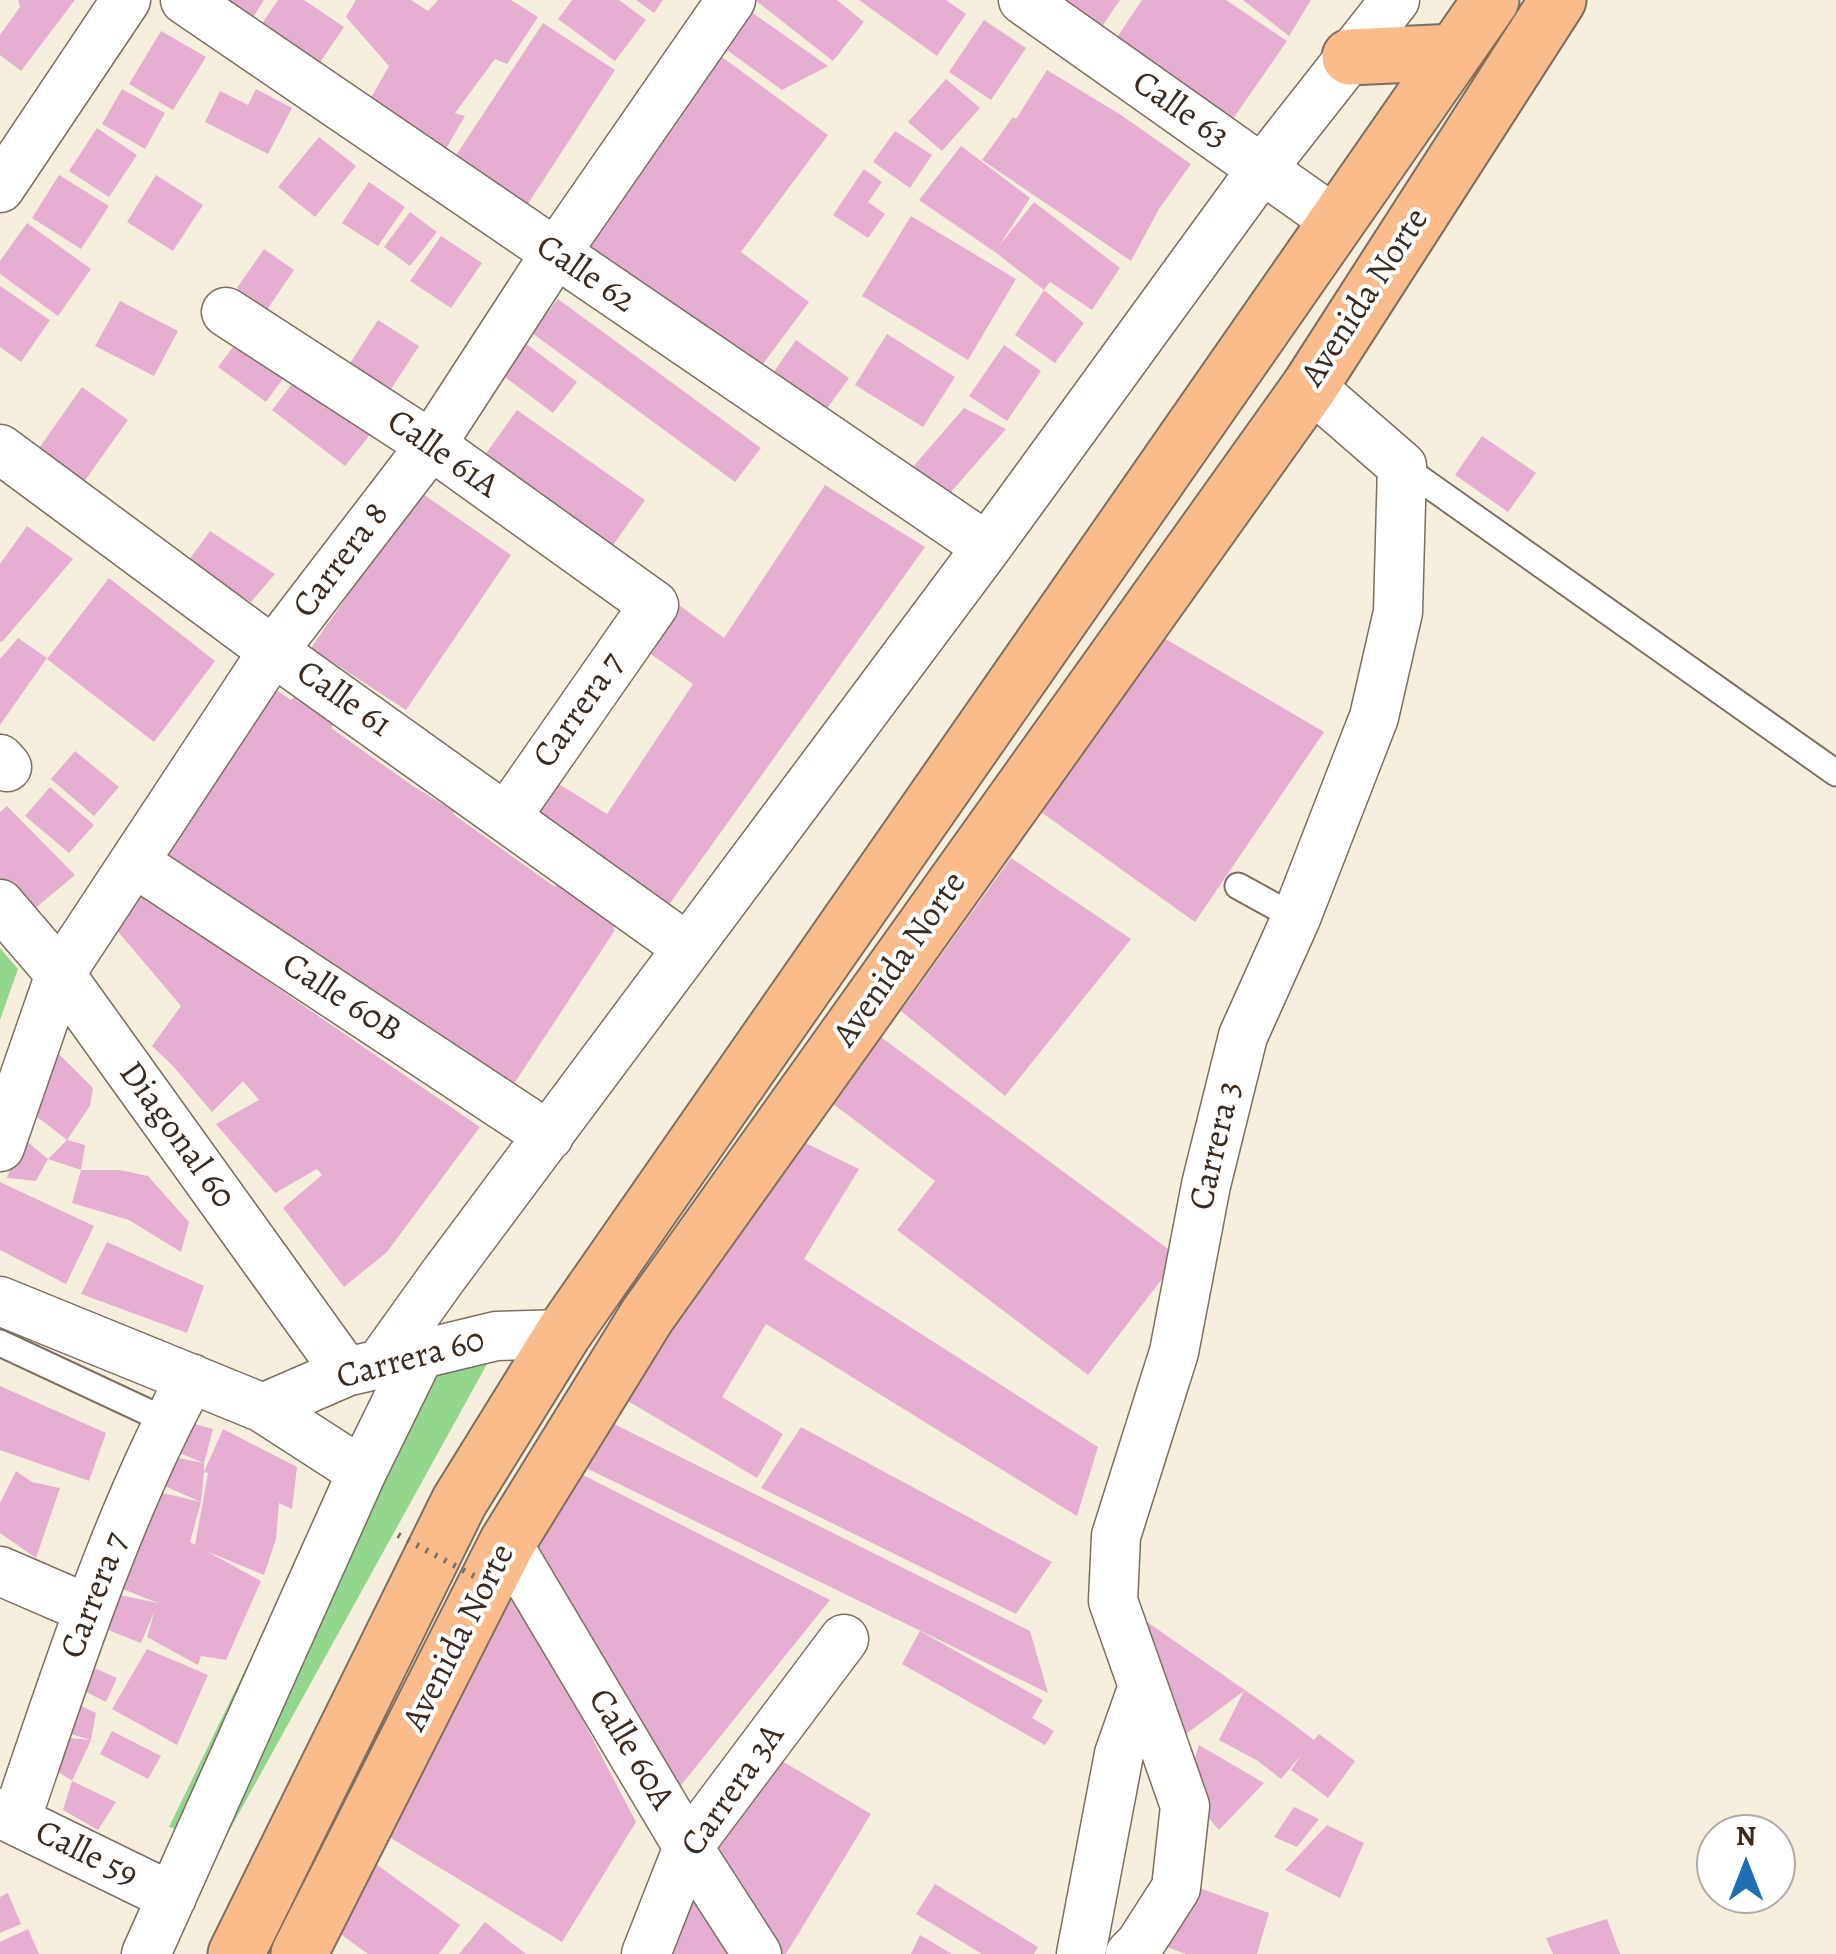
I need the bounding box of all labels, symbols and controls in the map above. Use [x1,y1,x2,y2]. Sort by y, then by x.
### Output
street label: Calle 63 [1123,63,1237,159]
street label: Avenida Norte [1293,201,1439,395]
street label: Calle 62 [527,227,643,323]
street label: Calle 61A [378,402,506,508]
street label: Carrera 8 [285,495,399,627]
street label: Carrera 7 [525,645,635,777]
street label: Calle 61 [288,652,398,748]
street label: Avenida Norte [825,864,977,1056]
street label: Calle 60B [274,945,408,1053]
street label: Diagonal 60 [109,1054,243,1218]
street label: Carrera 3 [1182,1077,1252,1215]
street label: Carrera 60 [332,1320,490,1400]
street label: Carrera 7 [53,1527,139,1665]
street label: Avenida Norte [395,1538,525,1738]
street label: Calle 60A [578,1682,682,1818]
street label: Carrera 3A [673,1717,795,1865]
street label: Calle 59 [28,1812,144,1898]
north arrow [1696,1814,1796,1914]
text: N [1736,1817,1756,1855]

